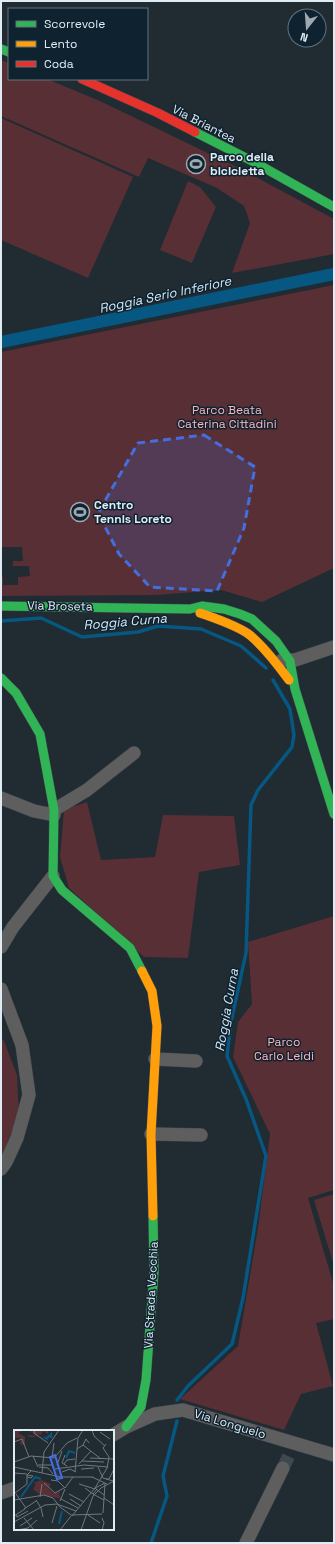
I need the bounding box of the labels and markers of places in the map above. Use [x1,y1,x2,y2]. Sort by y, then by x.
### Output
place label: Parco della bicicletta [210,149,274,179]
sports icon: Parco della bicicletta [185,153,207,175]
place label: Centro Tennis Loreto [94,497,172,527]
sports icon: Centro Tennis Loreto [69,501,91,523]

